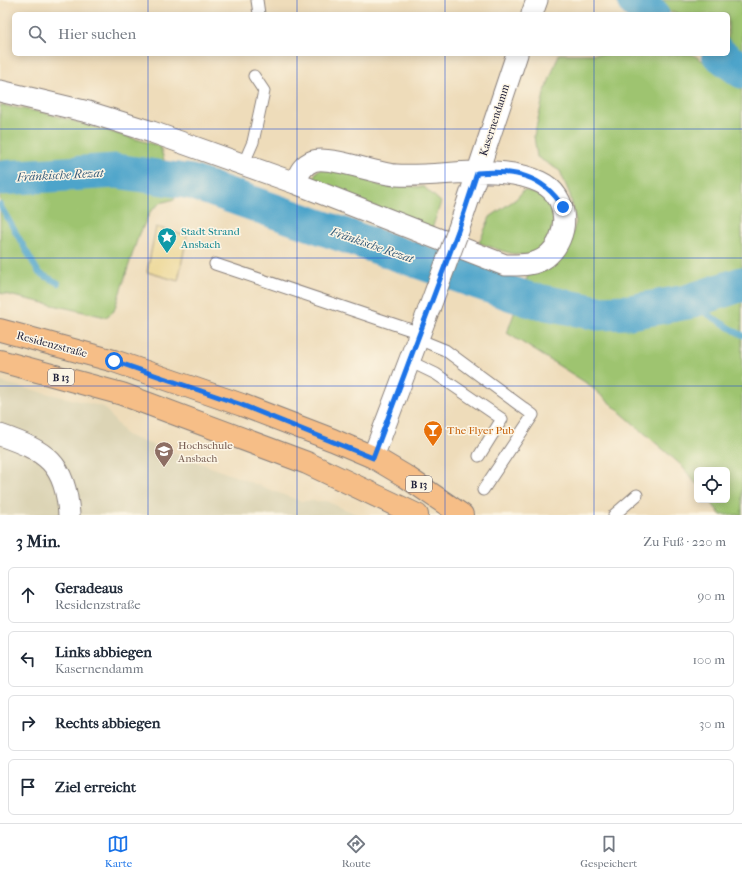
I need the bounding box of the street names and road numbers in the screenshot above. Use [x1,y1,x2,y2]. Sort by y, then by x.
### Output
street label: Kasernendamm [477,82,512,158]
street label: Residenzstraße [15,329,89,360]
road number: B 13 [48,369,74,385]
road number: B 13 [406,476,432,492]

